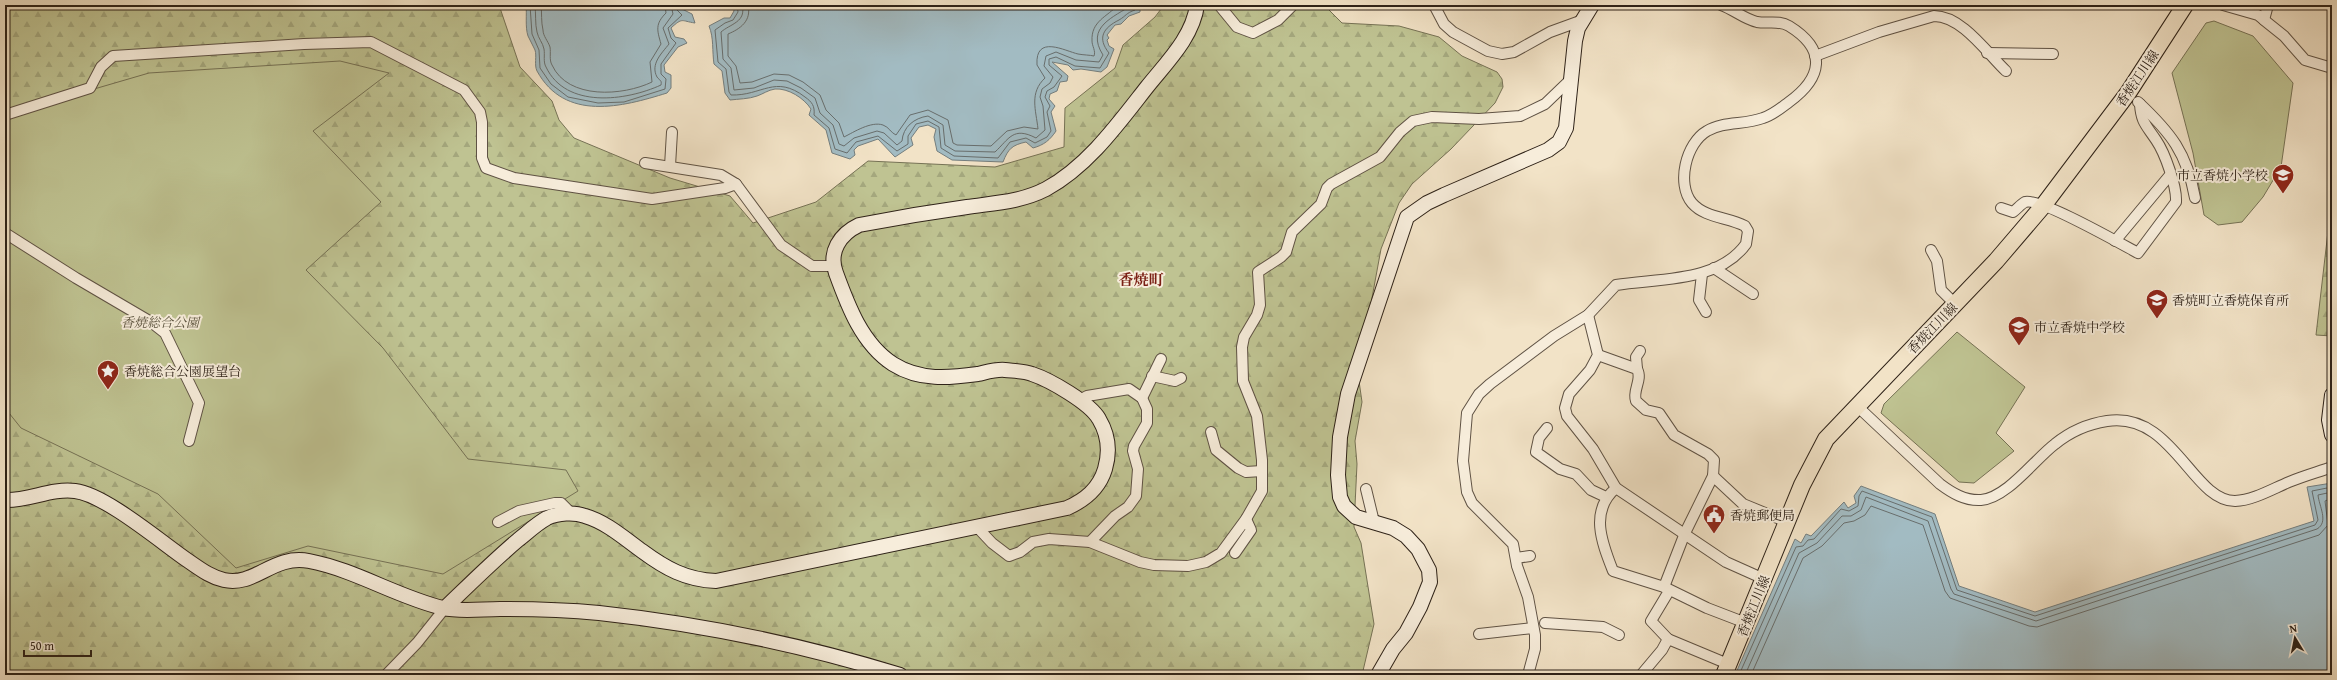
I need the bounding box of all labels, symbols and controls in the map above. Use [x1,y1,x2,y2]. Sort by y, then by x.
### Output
street label: 香焼江川線 [2111,46,2163,111]
school or university icon: 市立香焼小学校 [2270,162,2296,195]
place label: 市立香焼小学校 [2177,166,2268,185]
district label: 香焼町 [1118,269,1164,290]
school or university icon: 香焼町立香焼保育所 [2144,287,2170,320]
place label: 香焼町立香焼保育所 [2172,291,2289,310]
street label: 香焼江川線 [1903,298,1962,358]
park label: 香焼総合公園 [121,313,201,332]
school or university icon: 市立香焼中学校 [2006,314,2032,347]
place label: 市立香焼中学校 [2034,318,2125,337]
place icon: 香焼総合公園展望台 [95,358,121,391]
place label: 香焼総合公園展望台 [124,362,241,381]
public building icon: 香焼郵便局 [1701,502,1727,535]
place label: 香焼郵便局 [1730,506,1795,525]
street label: 香焼江川線 [1732,572,1774,640]
north arrow [2275,618,2315,658]
text: N [2288,620,2299,637]
scale bar [24,632,91,658]
text: 50 m [30,637,54,654]

